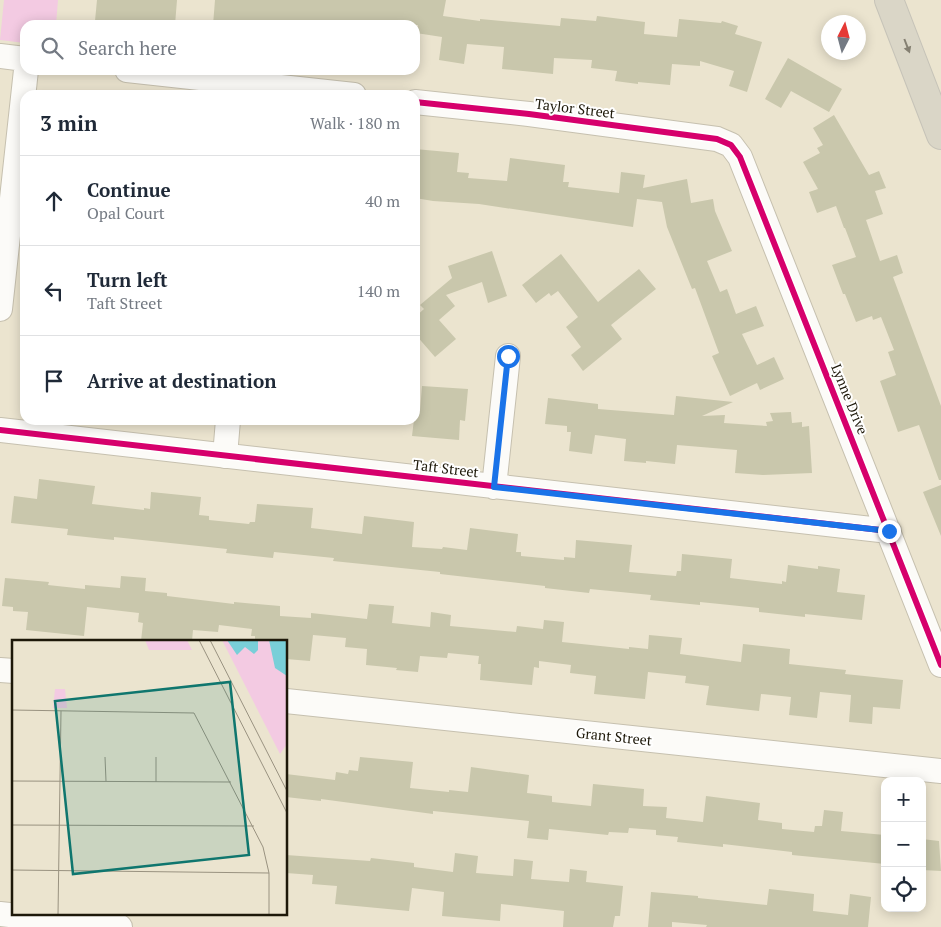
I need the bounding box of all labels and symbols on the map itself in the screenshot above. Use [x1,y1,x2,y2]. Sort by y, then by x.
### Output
north arrow [821,15,866,60]
one-way arrow [903,38,911,53]
street label: Taylor Street [534,94,617,122]
route start [497,345,520,368]
street label: Lynne Drive [827,361,873,437]
street label: Taft Street [412,455,481,482]
route end [878,520,901,543]
inset map [12,640,288,914]
street label: Grant Street [575,723,654,750]

